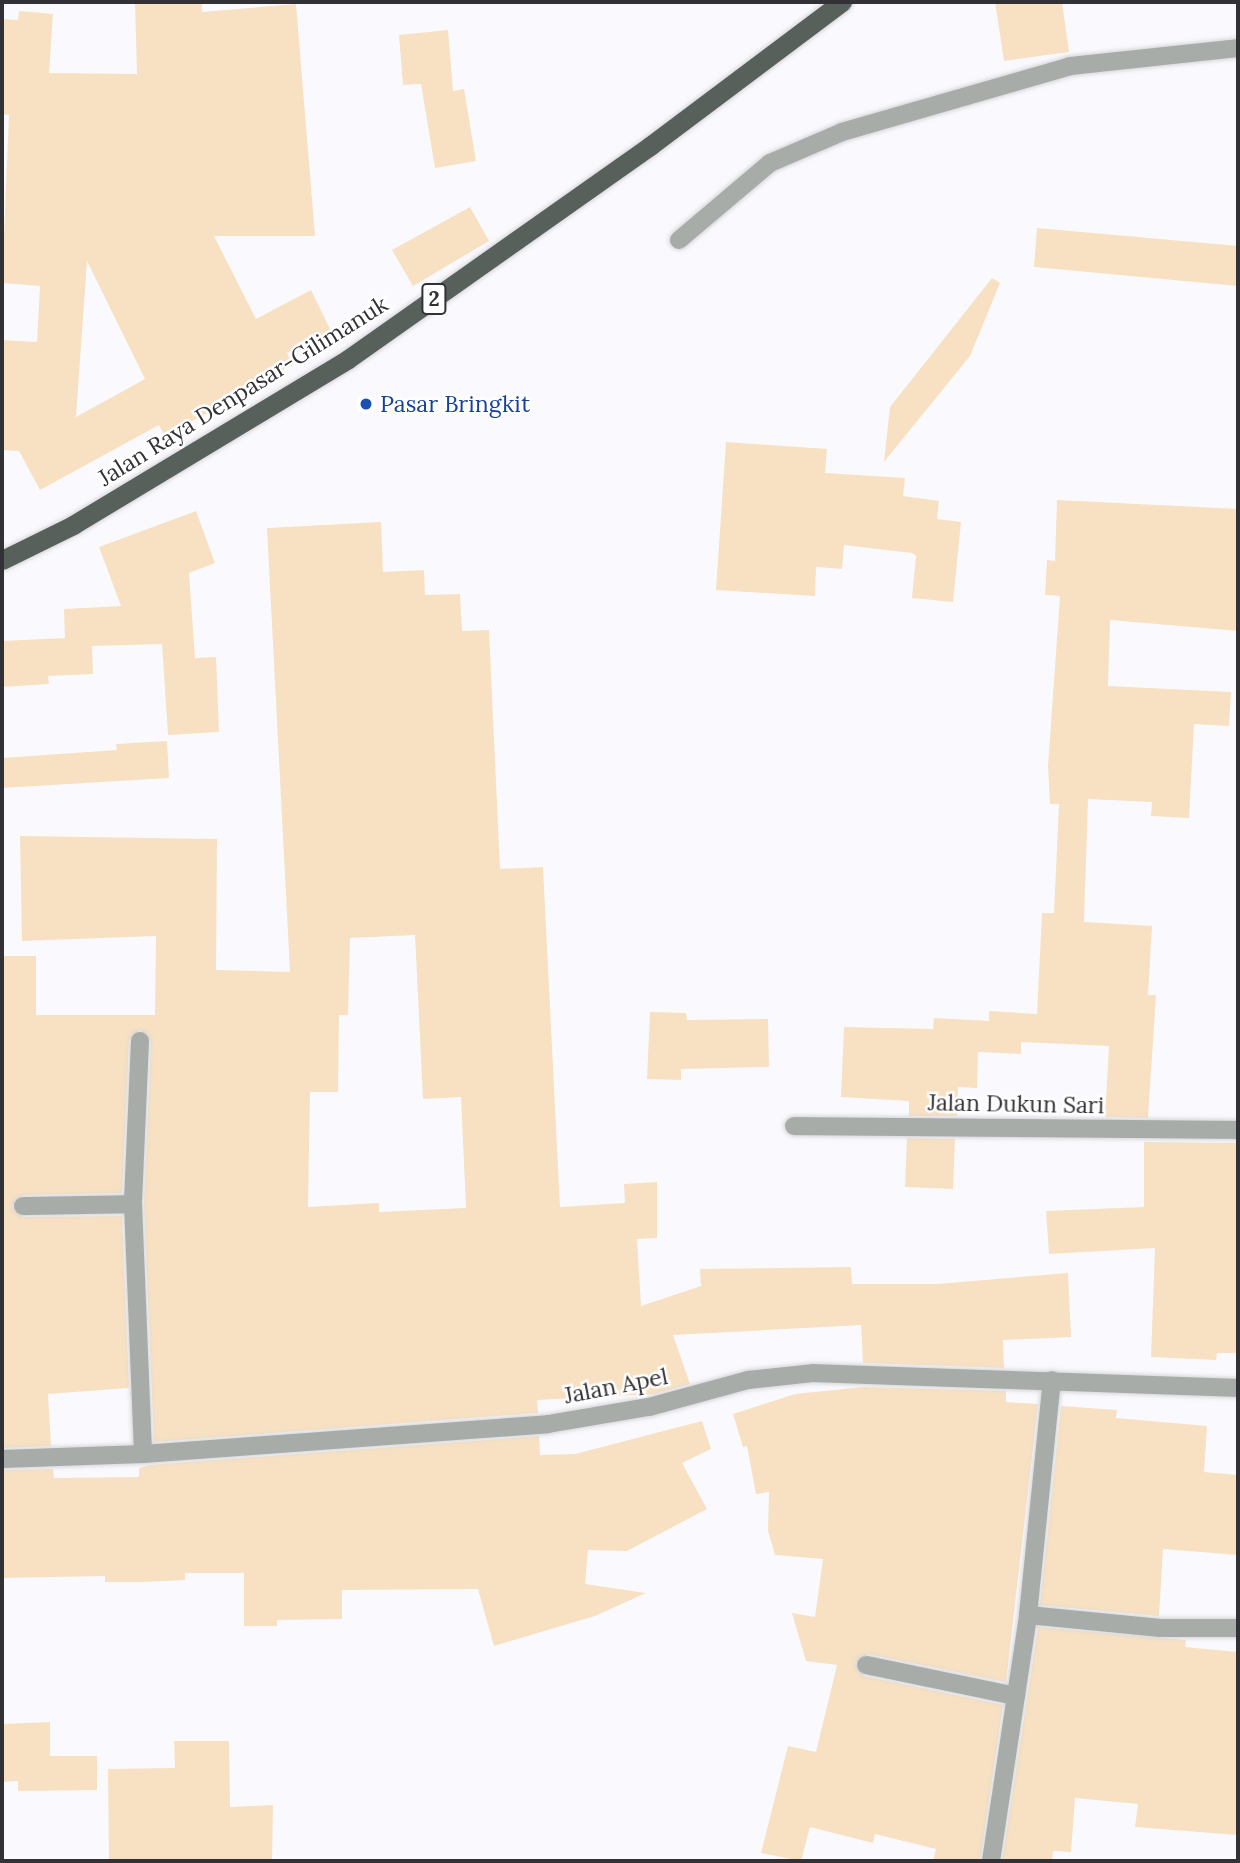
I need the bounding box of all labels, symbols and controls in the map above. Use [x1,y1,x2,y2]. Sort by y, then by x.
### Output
road number: 2 [420,282,448,316]
street label: Jalan Raya Denpasar-Gilimanuk [93,290,393,492]
place label: Pasar Bringkit [380,390,530,418]
marker: Pasar Bringkit [358,396,374,412]
street label: Jalan Dukun Sari [928,1089,1104,1119]
street label: Jalan Apel [562,1362,670,1410]

